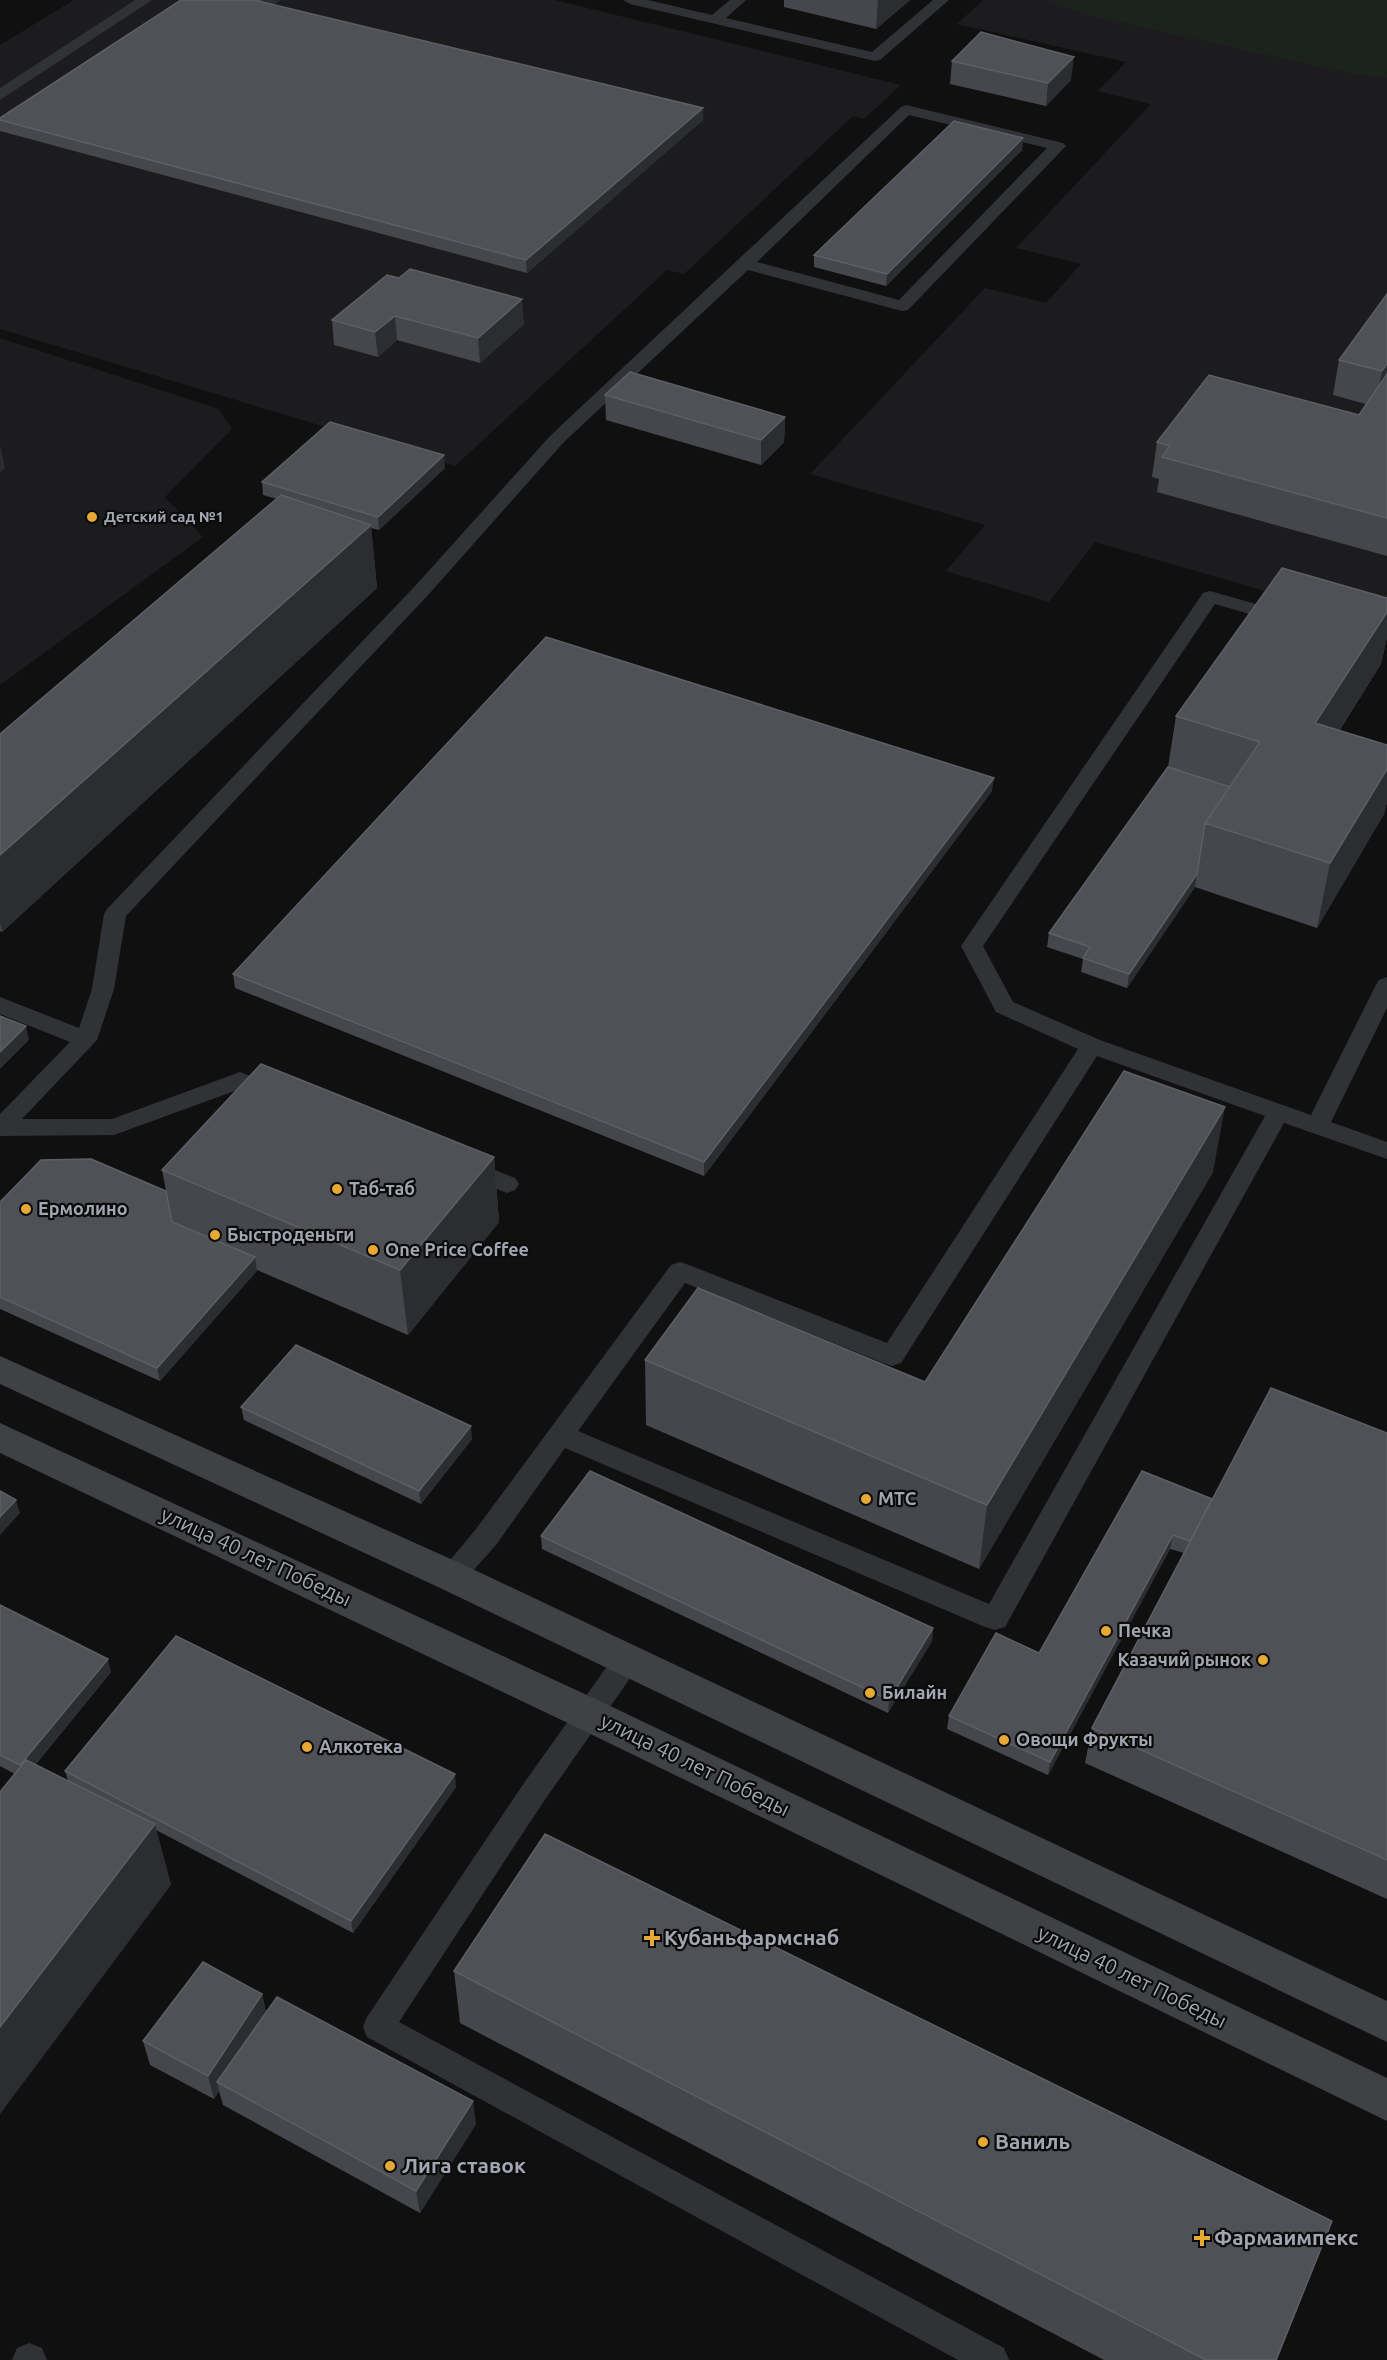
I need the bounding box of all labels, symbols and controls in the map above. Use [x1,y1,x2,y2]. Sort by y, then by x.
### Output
place label: Детский сад №1 [104,508,224,525]
marker: Детский сад №1 [85,510,99,524]
place label: Таб-таб [349,1178,415,1198]
marker: Таб-таб [330,1182,344,1196]
place label: Ермолино [38,1198,127,1218]
marker: Ермолино [19,1202,33,1216]
place label: Быстроденьги [227,1224,354,1244]
marker: Быстроденьги [208,1228,222,1242]
place label: One Price Coffee [385,1239,529,1259]
marker: One Price Coffee [366,1243,380,1257]
place label: МТС [878,1488,917,1508]
marker: МТС [859,1492,873,1506]
street label: улица 40 лет Победы [157,1501,355,1611]
place label: Печка [1118,1620,1171,1640]
marker: Печка [1099,1624,1113,1638]
place label: Казачий рынок [1118,1649,1252,1669]
marker: Казачий рынок [1256,1653,1270,1667]
place label: Билайн [882,1682,947,1702]
marker: Билайн [863,1686,877,1700]
street label: улица 40 лет Победы [597,1708,794,1820]
place label: Овощи Фрукты [1016,1729,1153,1749]
marker: Овощи Фрукты [997,1733,1011,1747]
place label: Алкотека [319,1736,403,1756]
marker: Алкотека [300,1740,314,1754]
street label: улица 40 лет Победы [1034,1920,1231,2032]
place label: Кубаньфармснаб [664,1925,839,1949]
marker: Кубаньфармснаб [645,1931,659,1945]
place label: Ваниль [995,2129,1070,2153]
marker: Ваниль [976,2135,990,2149]
place label: Лига ставок [402,2153,526,2177]
marker: Лига ставок [383,2159,397,2173]
place label: Фармаимпекс [1214,2225,1358,2249]
marker: Фармаимпекс [1195,2231,1209,2245]

